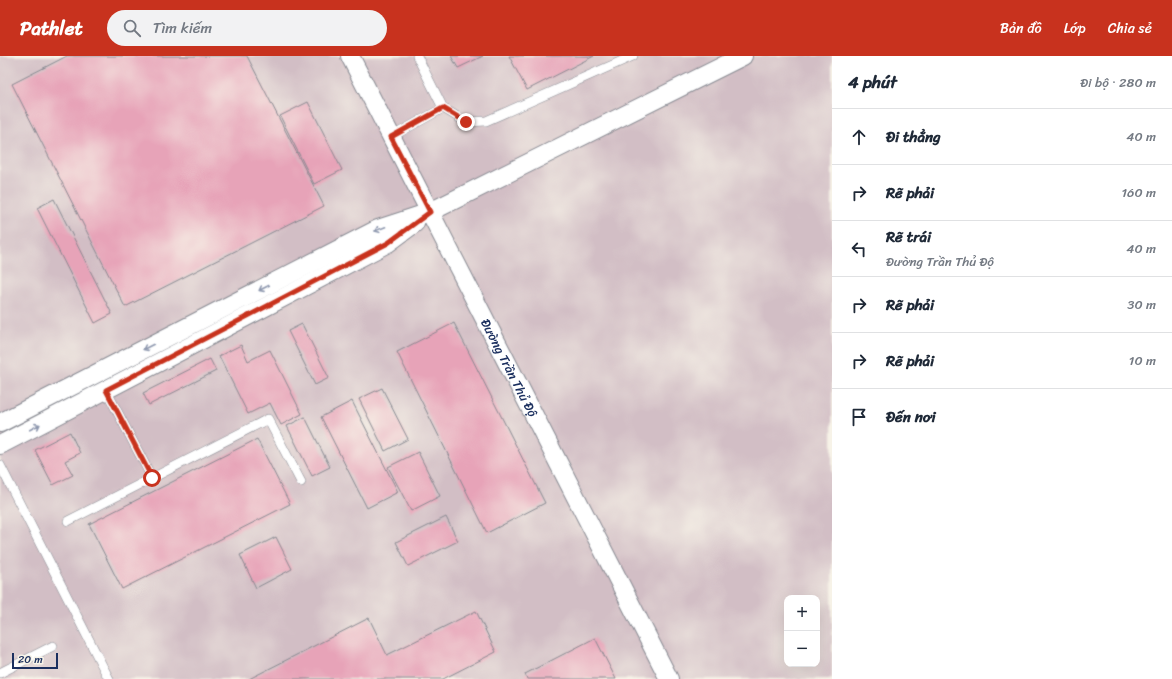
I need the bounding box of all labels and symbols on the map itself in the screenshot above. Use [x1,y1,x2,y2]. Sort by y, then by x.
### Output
route end [457,113,475,131]
one-way arrow [374,226,386,234]
one-way arrow [258,285,270,292]
street label: Đường Trần Thủ Độ [474,314,544,421]
one-way arrow [142,344,154,352]
one-way arrow [28,423,40,430]
route start [143,469,161,487]
scale bar [12,651,58,670]

